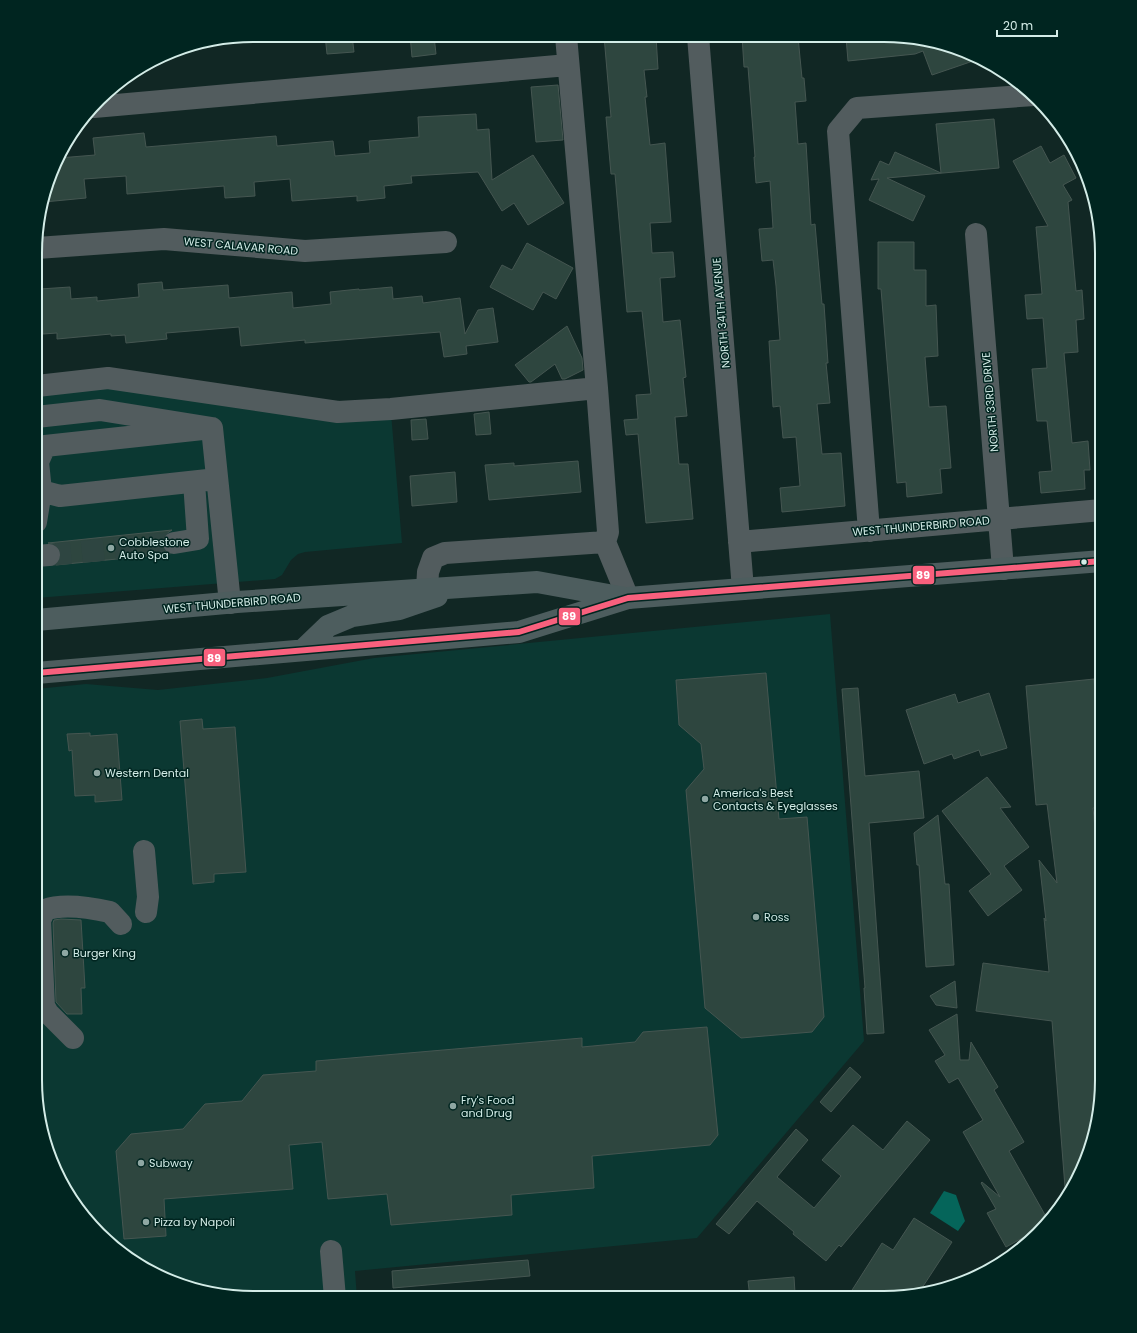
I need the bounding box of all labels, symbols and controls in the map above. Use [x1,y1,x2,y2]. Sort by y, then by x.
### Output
scale bar [997,12,1057,38]
text: 20 m [1003,17,1033,34]
street label: WEST CALAVAR ROAD [183,233,299,259]
street label: NORTH 34TH AVENUE [708,257,734,369]
street label: NORTH 33RD DRIVE [978,351,1002,453]
street label: WEST THUNDERBIRD ROAD [852,512,991,540]
place label: Cobblestone Auto Spa [119,534,190,563]
marker: Cobblestone Auto Spa [106,543,116,553]
unlabelled marker [1079,557,1089,567]
line badge: 89 [912,565,935,585]
text: 89 [916,567,930,583]
street label: WEST THUNDERBIRD ROAD [163,589,302,617]
line badge: 89 [558,607,581,626]
text: 89 [562,608,576,624]
line badge: 89 [203,648,226,667]
text: 89 [207,650,221,666]
place label: Western Dental [105,765,189,781]
marker: Western Dental [92,768,102,778]
place label: America's Best Contacts & Eyeglasses [713,785,838,814]
marker: America's Best Contacts & Eyeglasses [700,794,710,804]
place label: Ross [764,909,789,925]
marker: Ross [751,912,761,922]
place label: Burger King [73,945,136,961]
marker: Burger King [60,948,70,958]
place label: Fry's Food and Drug [461,1092,514,1121]
marker: Fry's Food and Drug [448,1101,458,1111]
place label: Subway [149,1155,193,1171]
marker: Subway [136,1158,146,1168]
place label: Pizza by Napoli [154,1214,235,1230]
marker: Pizza by Napoli [141,1217,151,1227]

